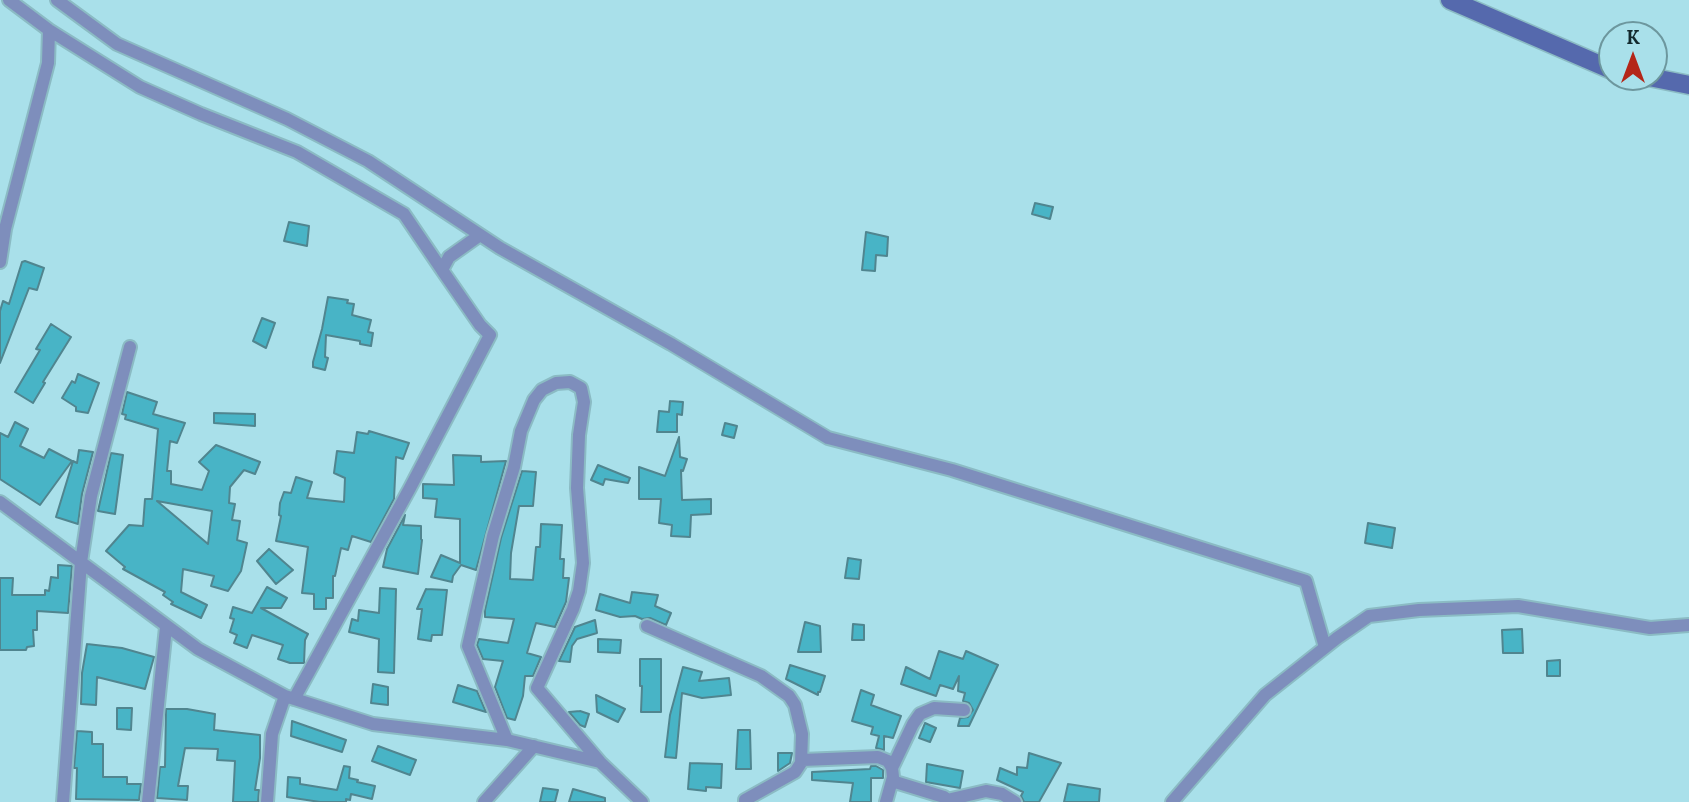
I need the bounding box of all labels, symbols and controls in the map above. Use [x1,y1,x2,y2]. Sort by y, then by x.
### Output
north arrow [1598,21,1668,91]
text: K [1626,25,1640,49]

